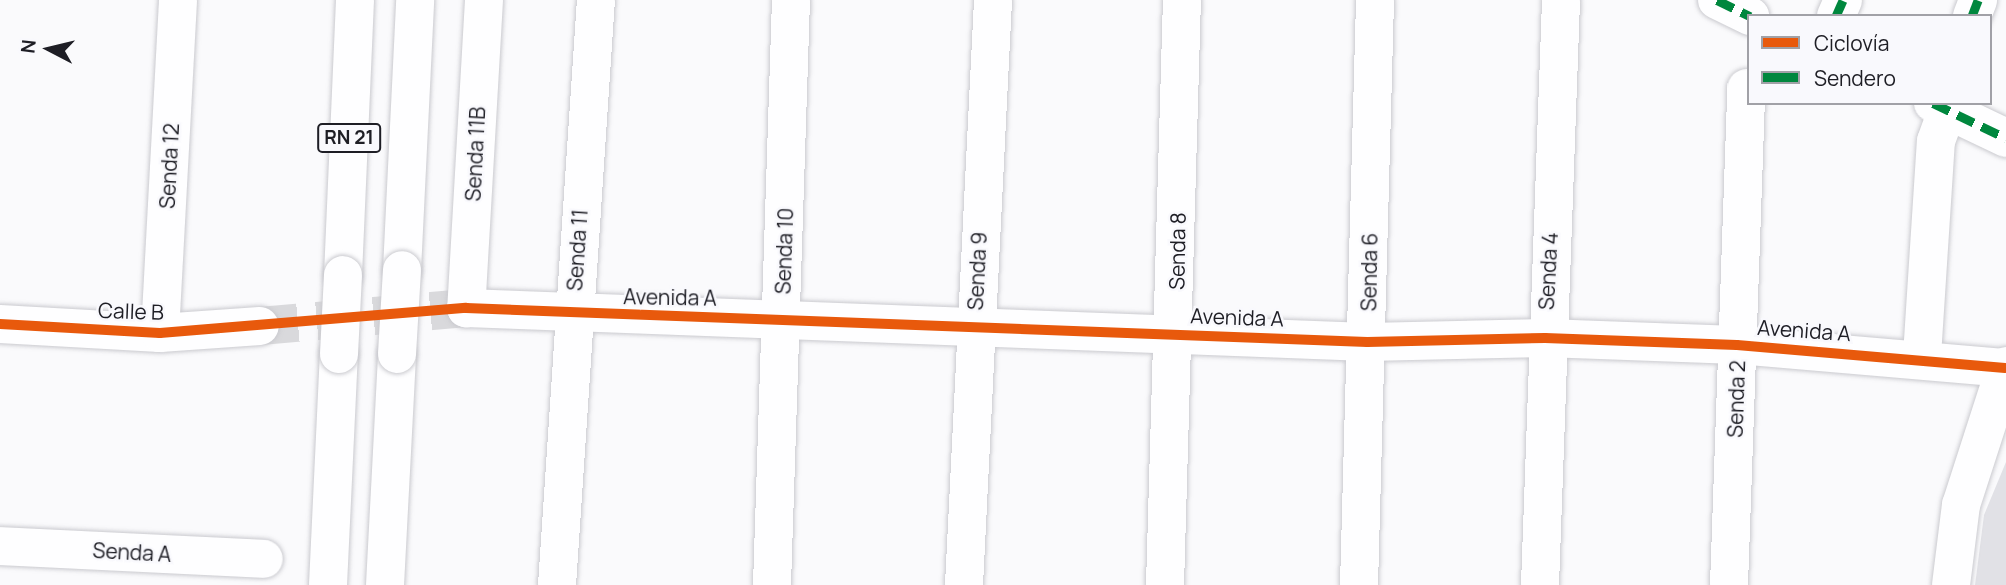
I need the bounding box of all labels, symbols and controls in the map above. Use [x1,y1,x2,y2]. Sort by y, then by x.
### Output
north arrow [14,14,84,84]
legend [1747,14,1992,105]
text: Ciclovía [1814,29,1889,57]
text: N [14,38,42,55]
text: Sendero [1814,64,1896,92]
street label: Senda 11B [460,106,490,202]
road number: RN 21 [316,122,382,154]
street label: Senda 12 [154,123,184,209]
street label: Senda 10 [770,207,798,295]
street label: Senda 11 [562,208,592,292]
street label: Senda 8 [1164,212,1190,290]
street label: Senda 9 [962,231,992,311]
street label: Senda 4 [1533,231,1563,311]
street label: Senda 6 [1356,232,1382,312]
street label: Avenida A [623,284,717,310]
street label: Calle B [98,297,164,325]
street label: Avenida A [1190,303,1284,331]
street label: Avenida A [1756,314,1852,346]
street label: Senda 2 [1722,360,1750,438]
street label: Senda A [92,537,172,567]

